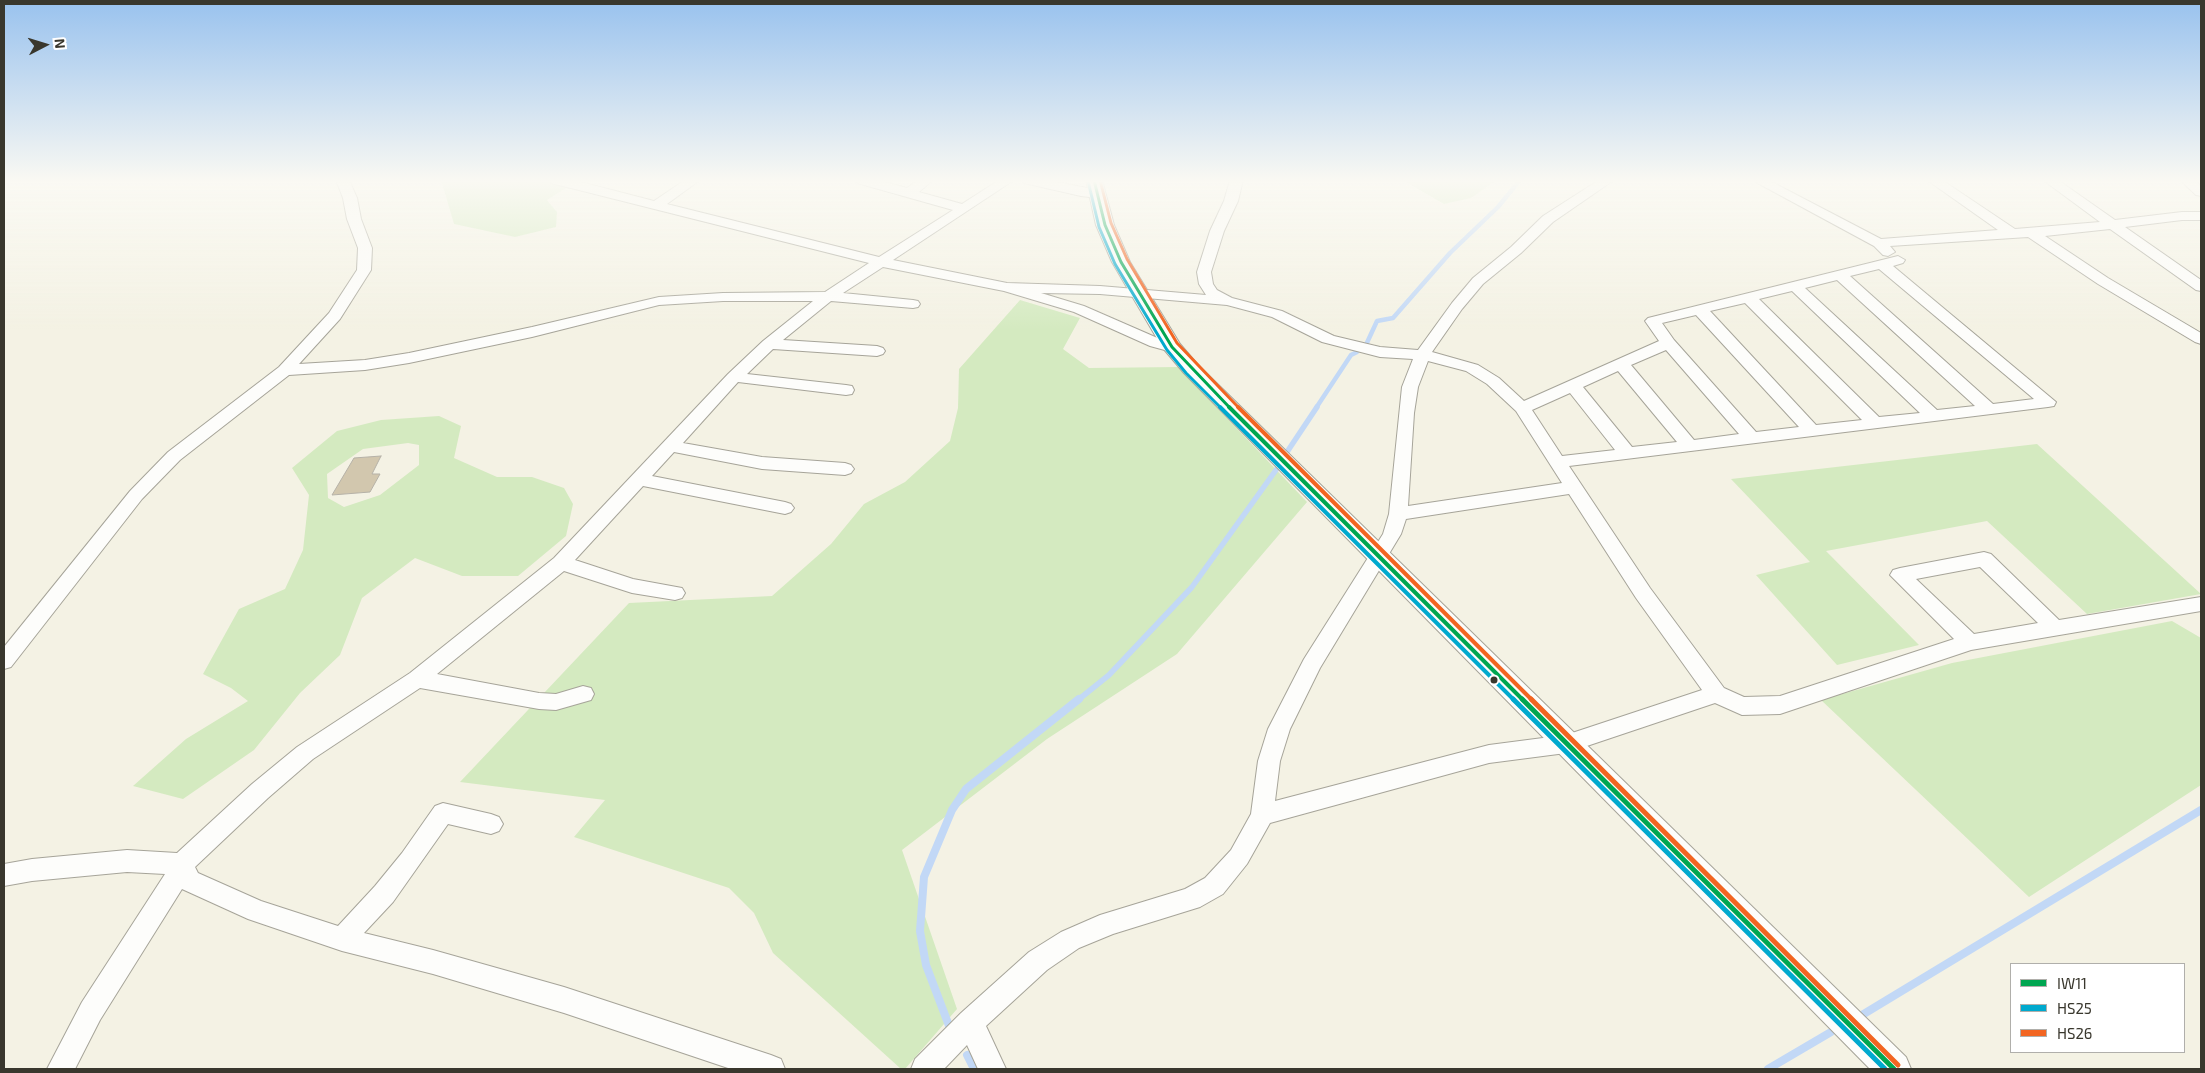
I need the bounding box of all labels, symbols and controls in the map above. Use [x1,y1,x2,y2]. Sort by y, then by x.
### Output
north arrow [20,20,70,70]
text: N [52,38,69,49]
unlabelled marker [1489,675,1499,685]
legend [2010,963,2185,1053]
text: IW11 [2057,974,2087,992]
text: HS25 [2057,999,2092,1017]
text: HS26 [2057,1024,2092,1042]

